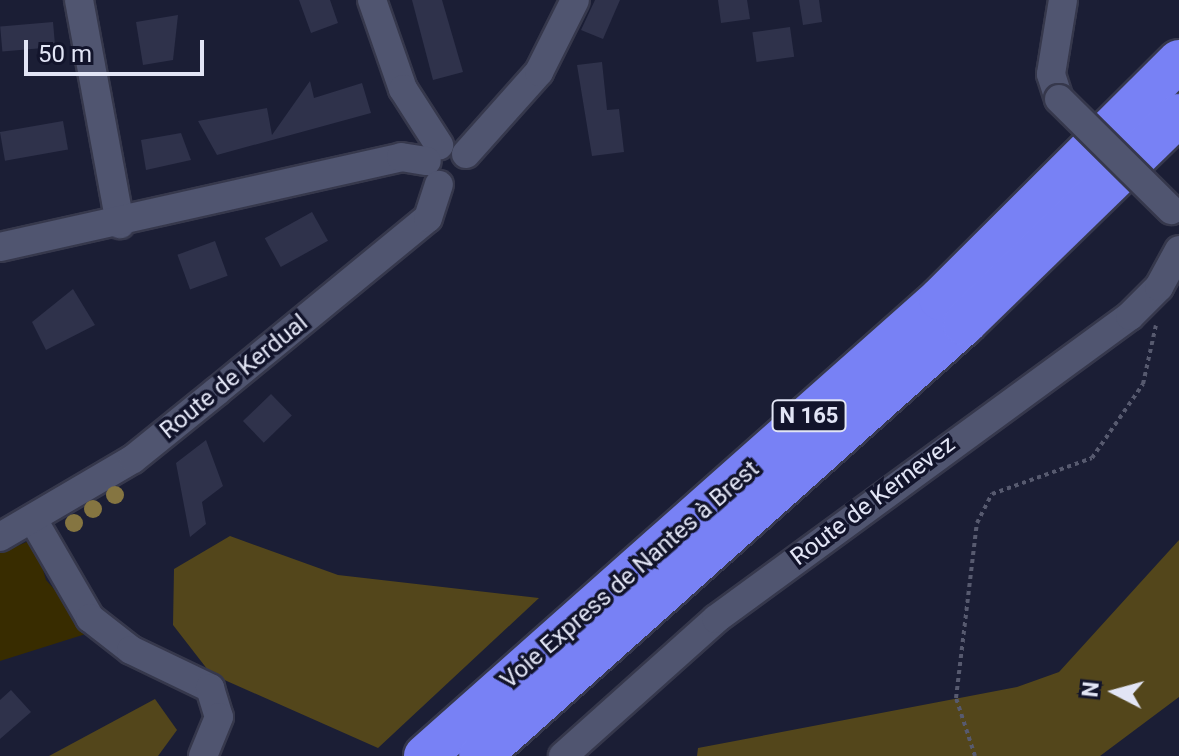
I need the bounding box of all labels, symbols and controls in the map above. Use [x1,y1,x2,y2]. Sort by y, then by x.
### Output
scale bar [28,24,208,74]
text: 50 m [38,40,92,68]
street label: Route de Kerdual [154,309,314,445]
road number: N 165 [771,398,847,434]
street label: Route de Kernevez [785,430,961,572]
street label: Voie Express de Nantes à Brest [495,455,765,695]
north arrow [1075,652,1155,732]
text: N [1077,680,1104,698]

